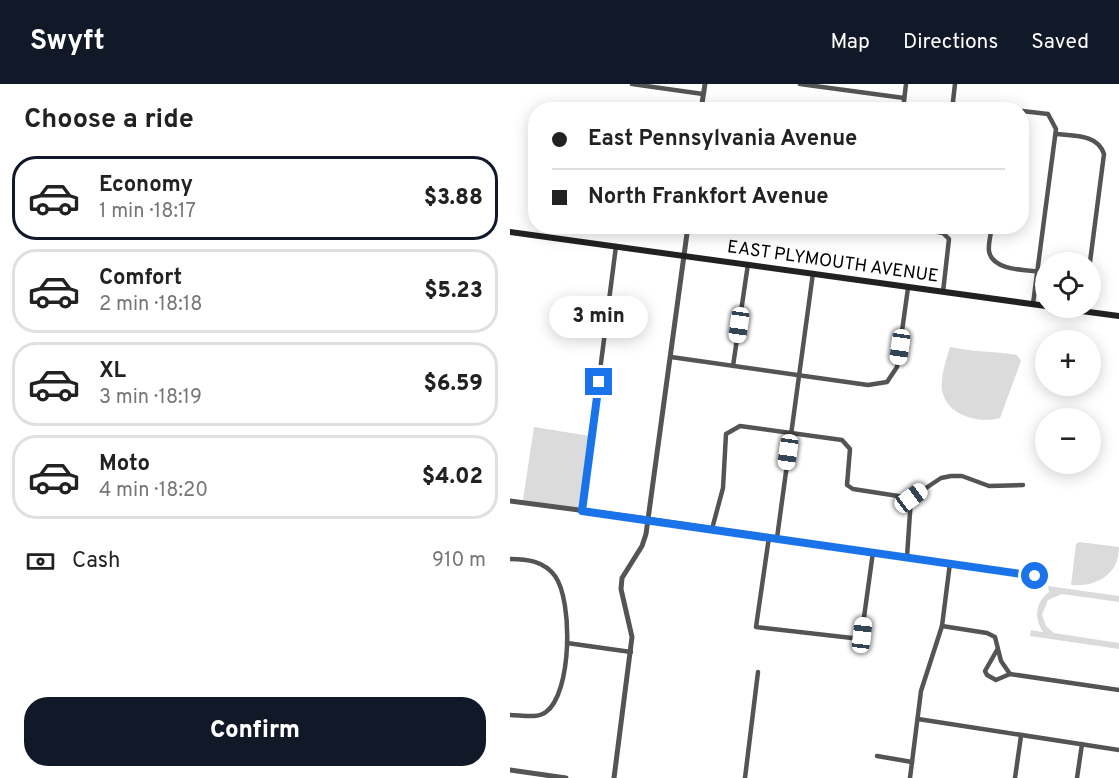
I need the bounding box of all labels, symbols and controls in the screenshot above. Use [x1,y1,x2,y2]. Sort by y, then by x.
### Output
text: Swyft [30,24,105,60]
text: Map [830,29,870,56]
text: Directions [903,29,998,56]
text: Saved [1031,29,1089,56]
text: Choose a ride [24,103,194,137]
text: East Pennsylvania Avenue [588,126,857,153]
icon: car [27,171,81,225]
text: Economy [99,172,193,199]
text: North Frankfort Avenue [588,184,829,211]
text: $3.88 [424,185,483,212]
text: 1 min · 18:17 [99,199,196,225]
street label: EAST PLYMOUTH AVENUE [726,236,940,289]
map controls [1035,252,1101,474]
button: locate [1035,252,1101,318]
icon: car [27,264,81,318]
text: Comfort [99,265,182,292]
text: $5.23 [424,278,483,305]
text: 2 min · 18:18 [99,292,202,318]
callout: 3 min [550,295,648,337]
text: 3 min [572,304,625,330]
car [728,306,750,344]
car [889,328,911,366]
button: + [1035,330,1101,396]
icon: car [27,357,81,411]
text: XL [99,358,126,385]
route end [585,368,612,395]
text: $6.59 [423,371,483,398]
text: 3 min · 18:19 [99,385,202,411]
button: − [1035,408,1101,474]
car [777,433,799,471]
icon: car [27,450,81,504]
text: Moto [99,451,150,478]
text: $4.02 [422,464,483,491]
text: 4 min · 18:20 [99,478,208,504]
car [891,480,931,516]
icon: cash [24,545,57,578]
text: Cash [72,548,121,575]
text: 910 m [432,548,486,574]
route start [1021,562,1048,589]
car [851,616,873,654]
button: Confirm [24,697,486,766]

